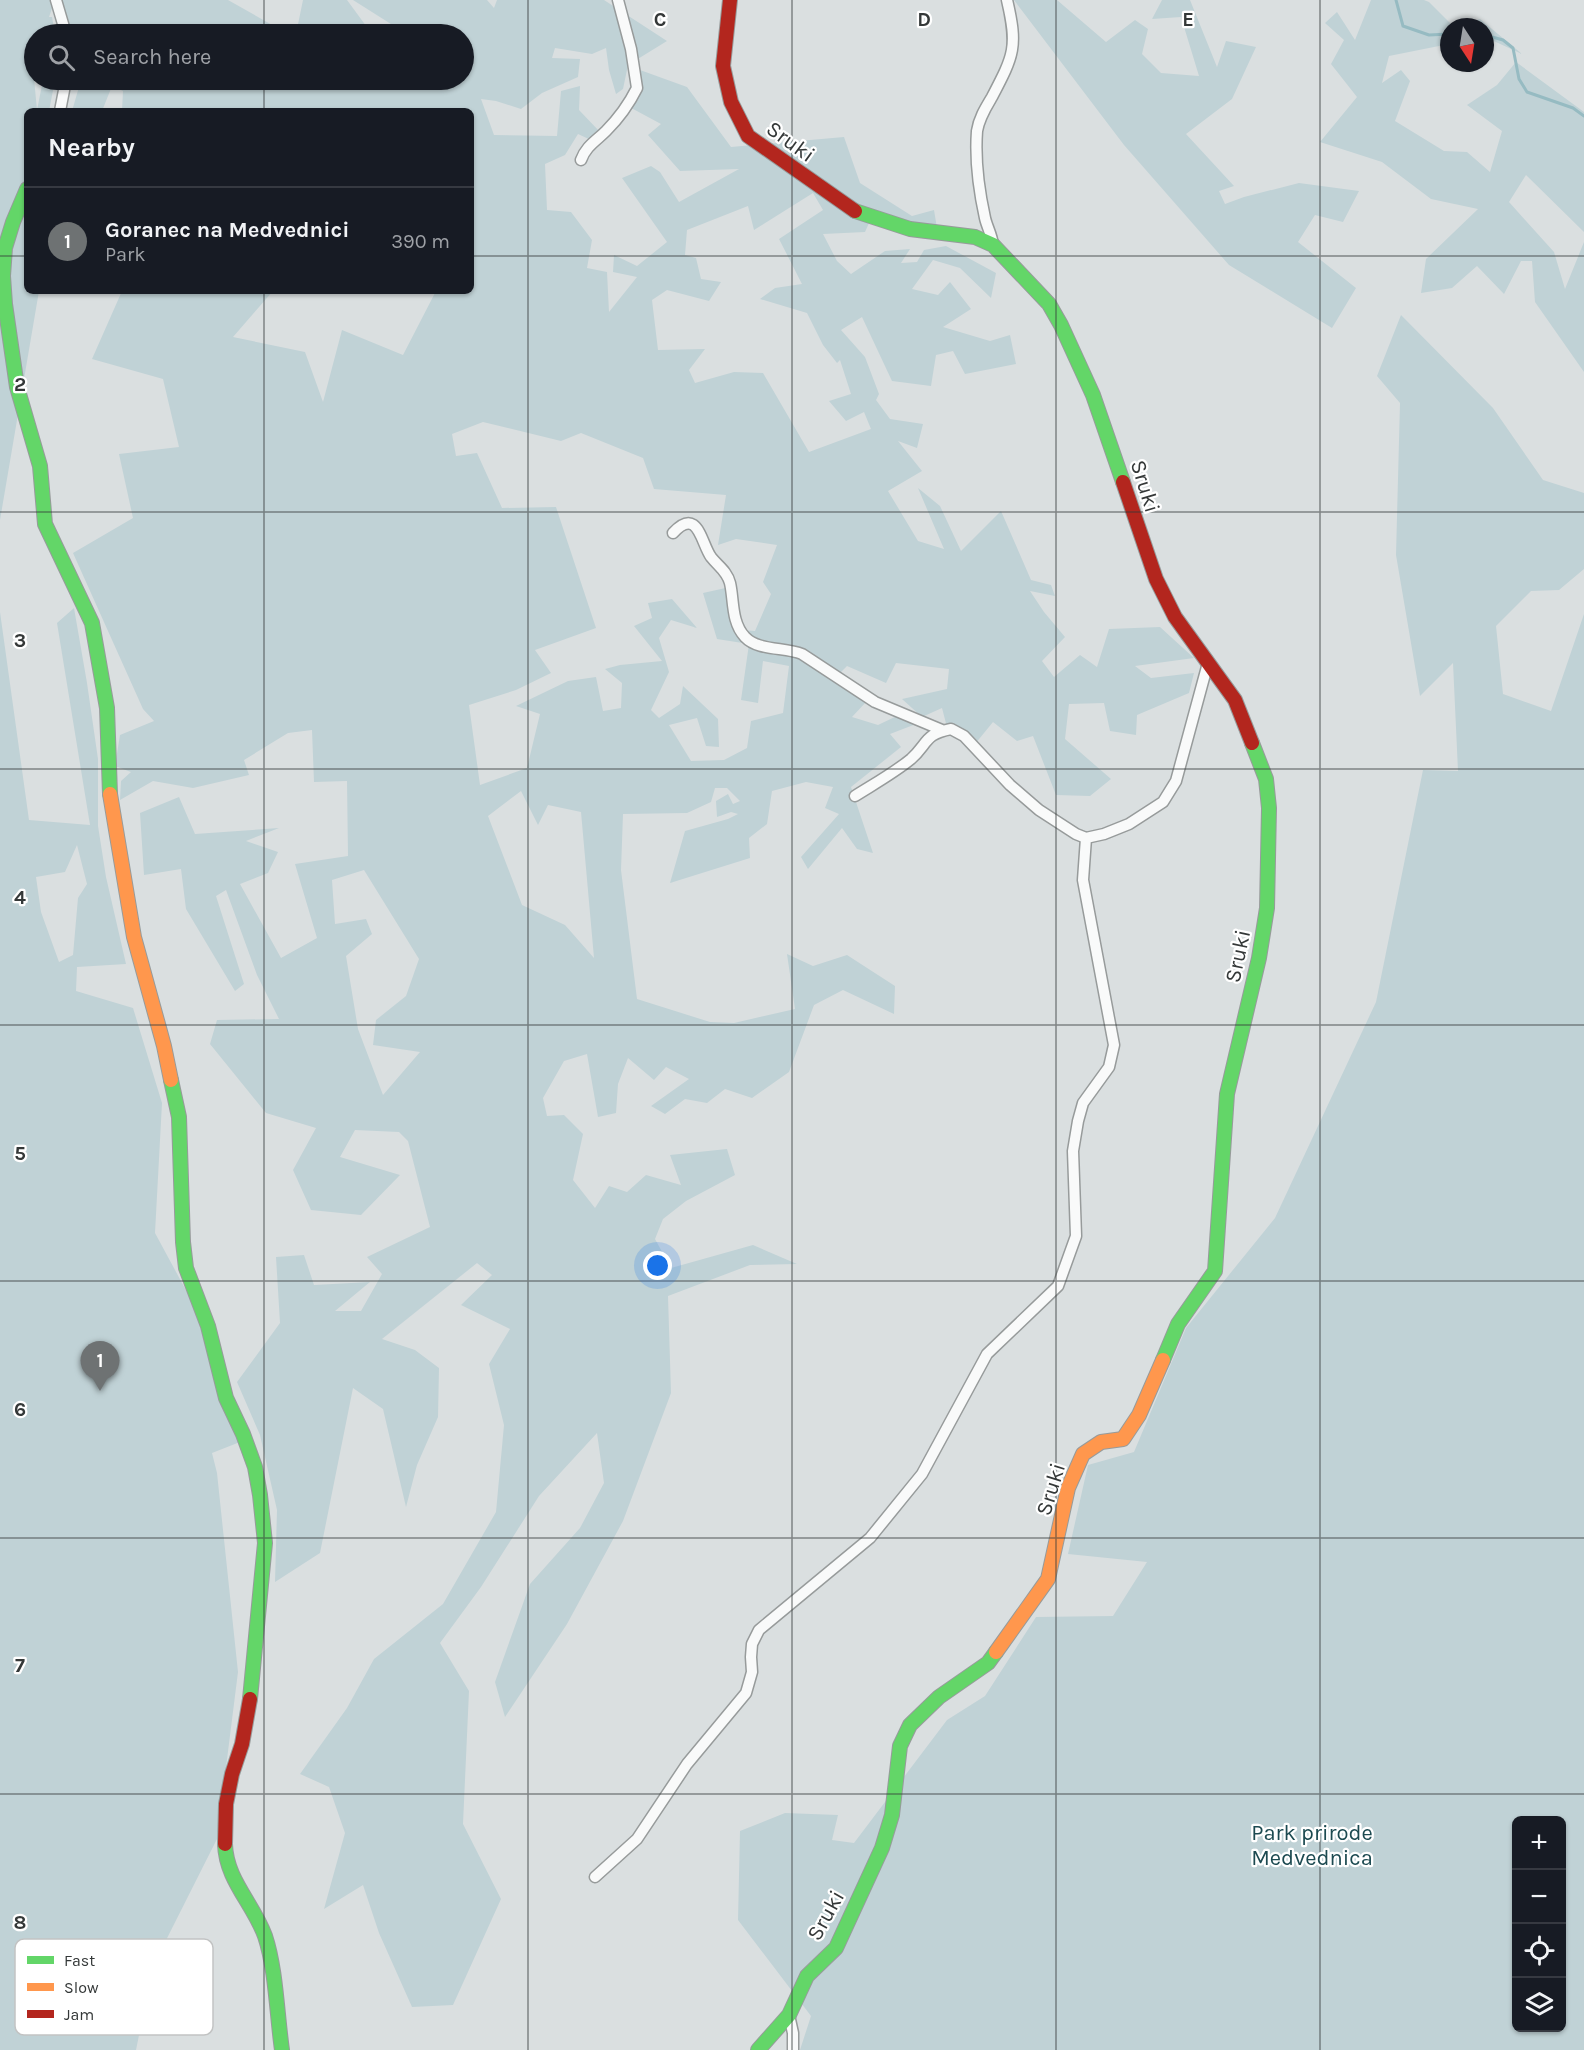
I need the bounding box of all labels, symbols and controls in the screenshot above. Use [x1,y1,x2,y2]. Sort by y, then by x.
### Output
text: C [654,8,666,31]
text: D [917,8,931,31]
text: E [1182,8,1194,31]
north arrow [1440,18,1494,72]
search box [24,24,474,90]
icon: search [45,41,78,74]
text: Search here [93,44,211,70]
street label: Sruki [761,116,820,168]
text: Nearby [48,132,135,163]
text: Goranec na Medvednici [105,217,349,243]
text: 1 [64,230,71,253]
text: 390 m [391,230,450,253]
text: Park [105,243,146,266]
text: 2 [14,373,26,396]
street label: Sruki [1125,457,1165,516]
text: 3 [14,629,26,652]
text: 4 [14,886,26,909]
street label: Sruki [1220,927,1256,985]
text: 5 [14,1142,26,1165]
your location [643,1251,672,1280]
pin: 1 [80,1342,120,1391]
text: 6 [14,1398,26,1421]
street label: Sruki [1031,1460,1071,1519]
text: 7 [15,1654,25,1677]
map controls [1512,1816,1566,2032]
button: + [1512,1816,1566,1870]
park label: Park prirode Medvednica [1251,1820,1373,1871]
button: − [1512,1870,1566,1924]
street label: Sruki [802,1886,850,1945]
text: 8 [14,1911,26,1934]
button: locate [1512,1924,1566,1978]
legend [15,1939,213,2035]
text: Fast [64,1951,95,1970]
text: Slow [64,1978,99,1997]
button: layers [1512,1978,1566,2032]
text: Jam [64,2005,94,2024]

